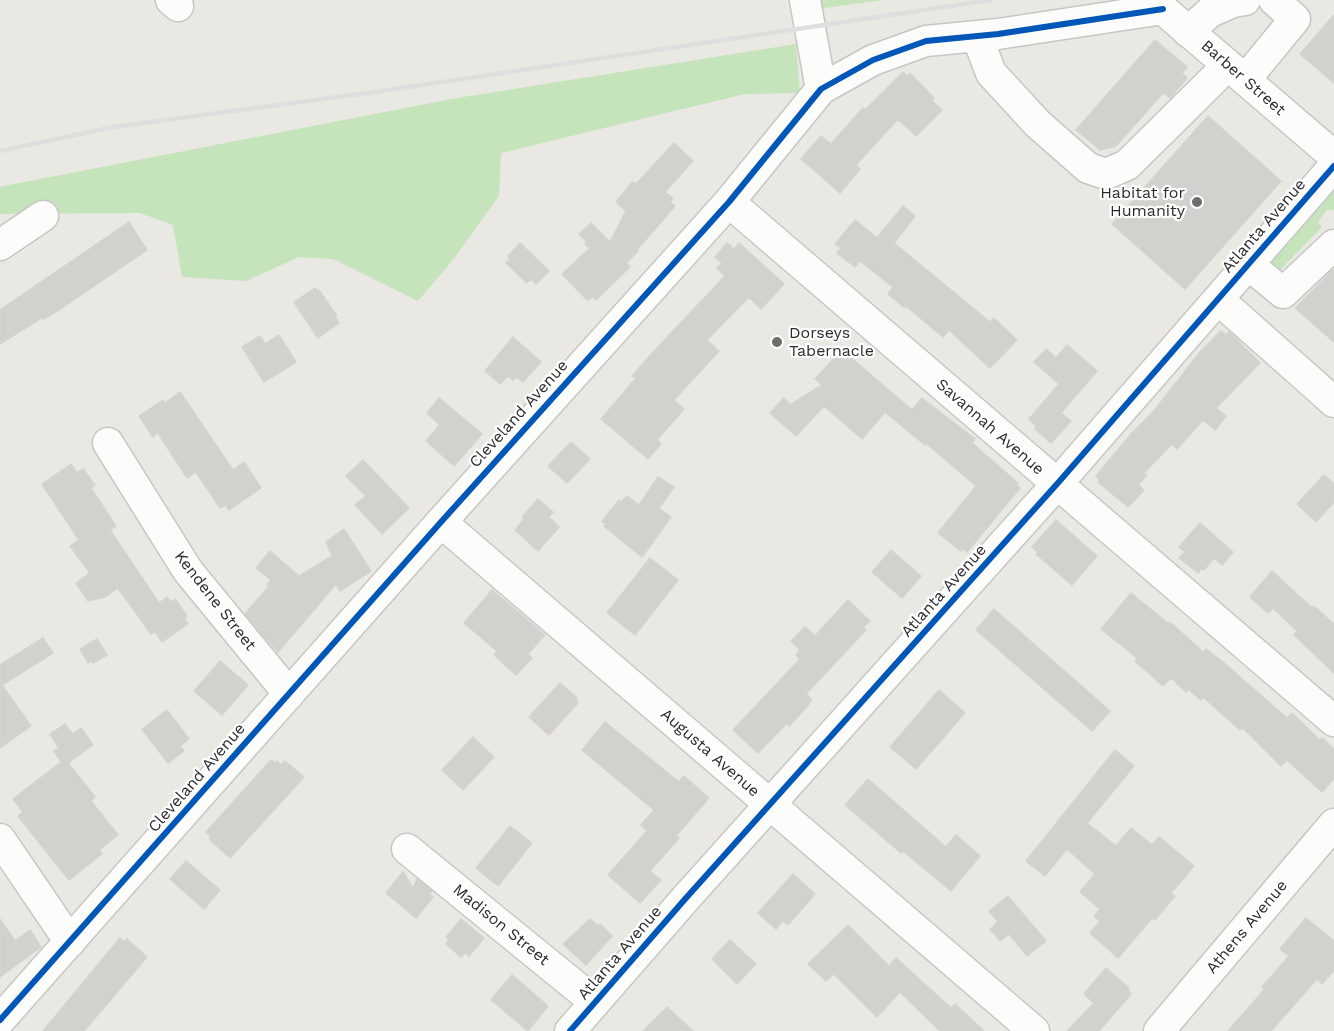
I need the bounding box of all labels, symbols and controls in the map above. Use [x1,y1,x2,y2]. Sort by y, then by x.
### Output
street label: Barber Street [1197,36,1289,120]
street label: Atlanta Avenue [1218,175,1310,277]
place label: Habitat for Humanity [1100,183,1185,221]
marker: Habitat for Humanity [1190,195,1204,209]
place label: Dorseys Tabernacle [789,323,874,361]
marker: Dorseys Tabernacle [770,335,784,349]
street label: Cleveland Avenue [466,356,572,472]
street label: Savannah Avenue [932,375,1048,479]
street label: Atlanta Avenue [897,541,991,641]
street label: Kendene Street [170,547,260,655]
street label: Augusta Avenue [657,705,763,801]
street label: Cleveland Avenue [144,719,250,837]
street label: Athens Avenue [1202,876,1292,978]
street label: Madison Street [449,880,553,970]
street label: Atlanta Avenue [574,902,666,1004]

